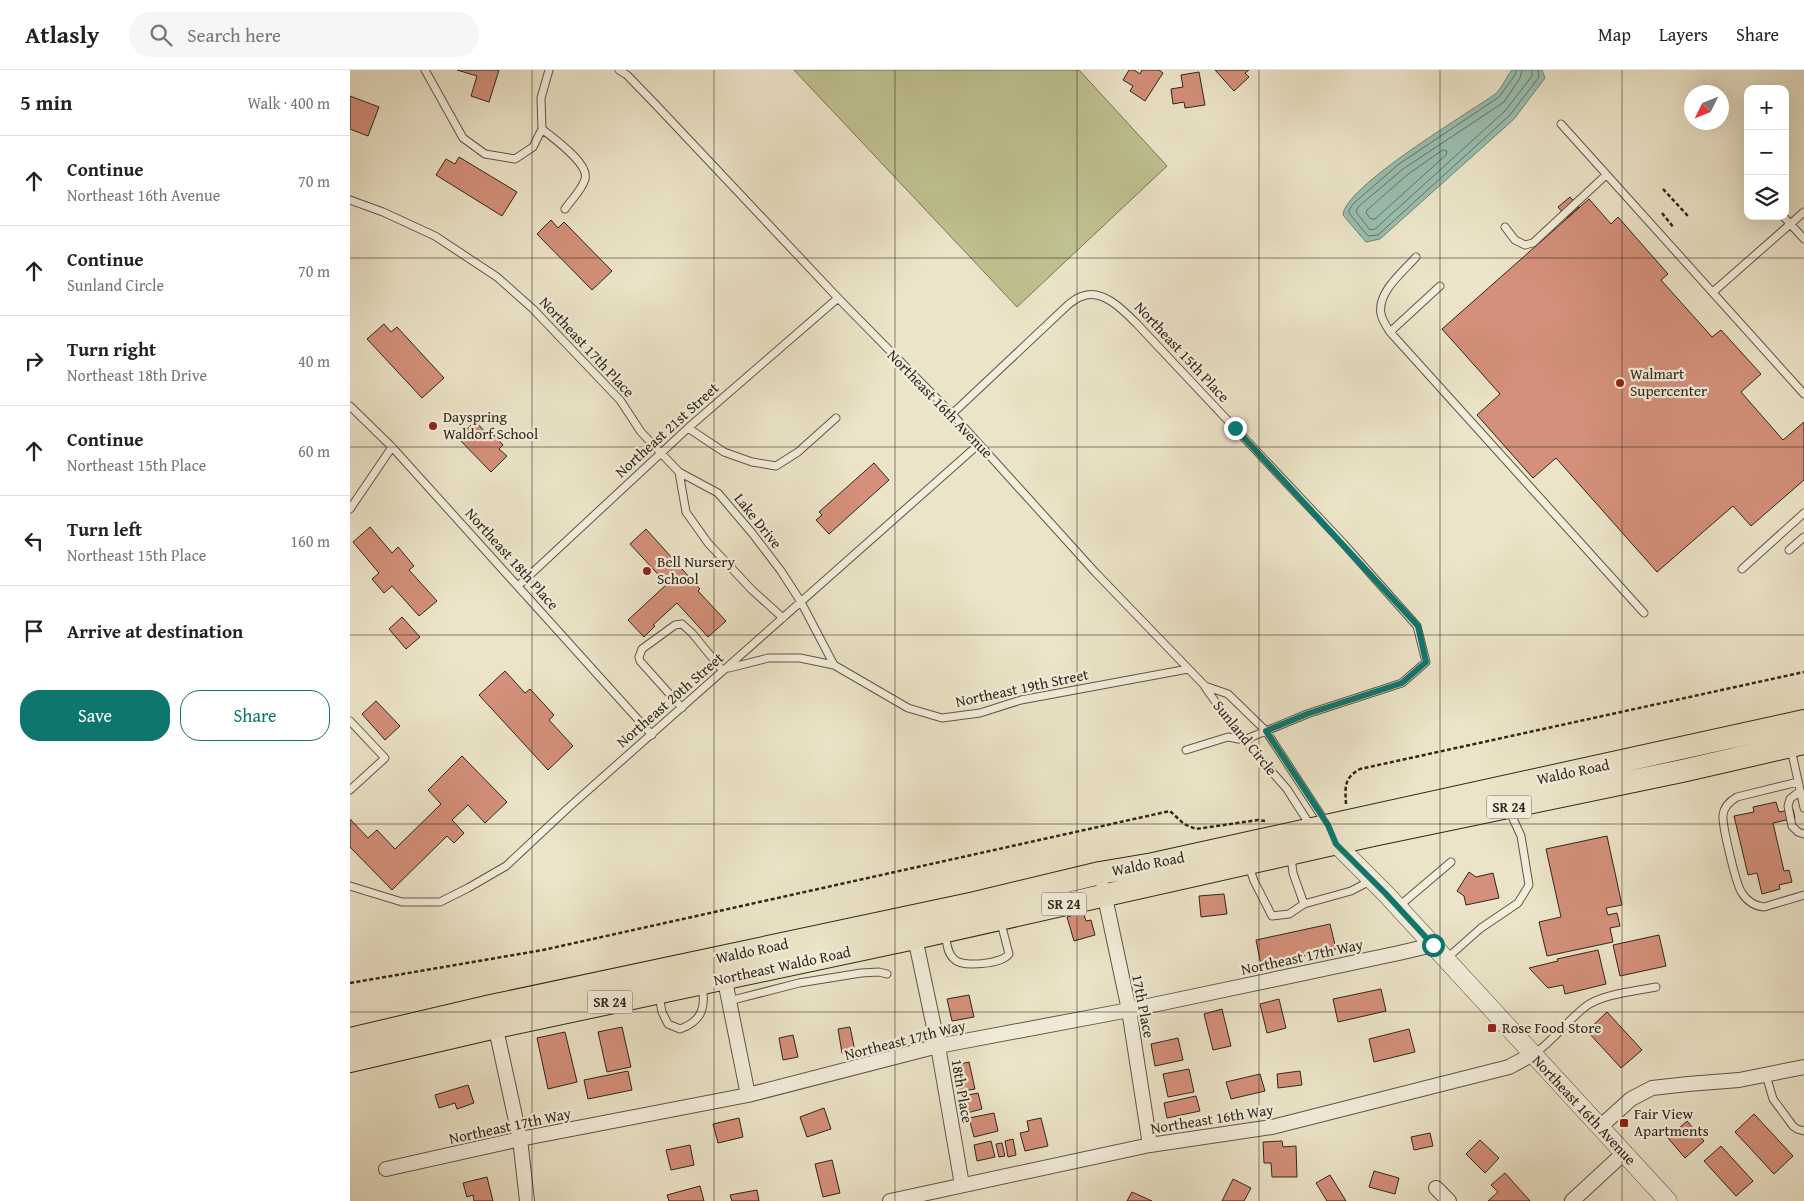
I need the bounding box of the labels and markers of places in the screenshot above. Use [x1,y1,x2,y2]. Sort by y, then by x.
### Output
place label: Walmart Supercenter [1630,363,1707,401]
marker: Walmart Supercenter [1614,377,1626,389]
place label: Dayspring Waldorf School [443,406,538,444]
marker: Dayspring Waldorf School [427,420,439,432]
place label: Bell Nursery School [657,551,736,589]
marker: Bell Nursery School [641,565,653,577]
place label: Rose Food Store [1502,1017,1601,1038]
marker: Rose Food Store [1486,1022,1498,1034]
place label: Fair View Apartments [1634,1103,1709,1141]
marker: Fair View Apartments [1618,1117,1630,1129]

